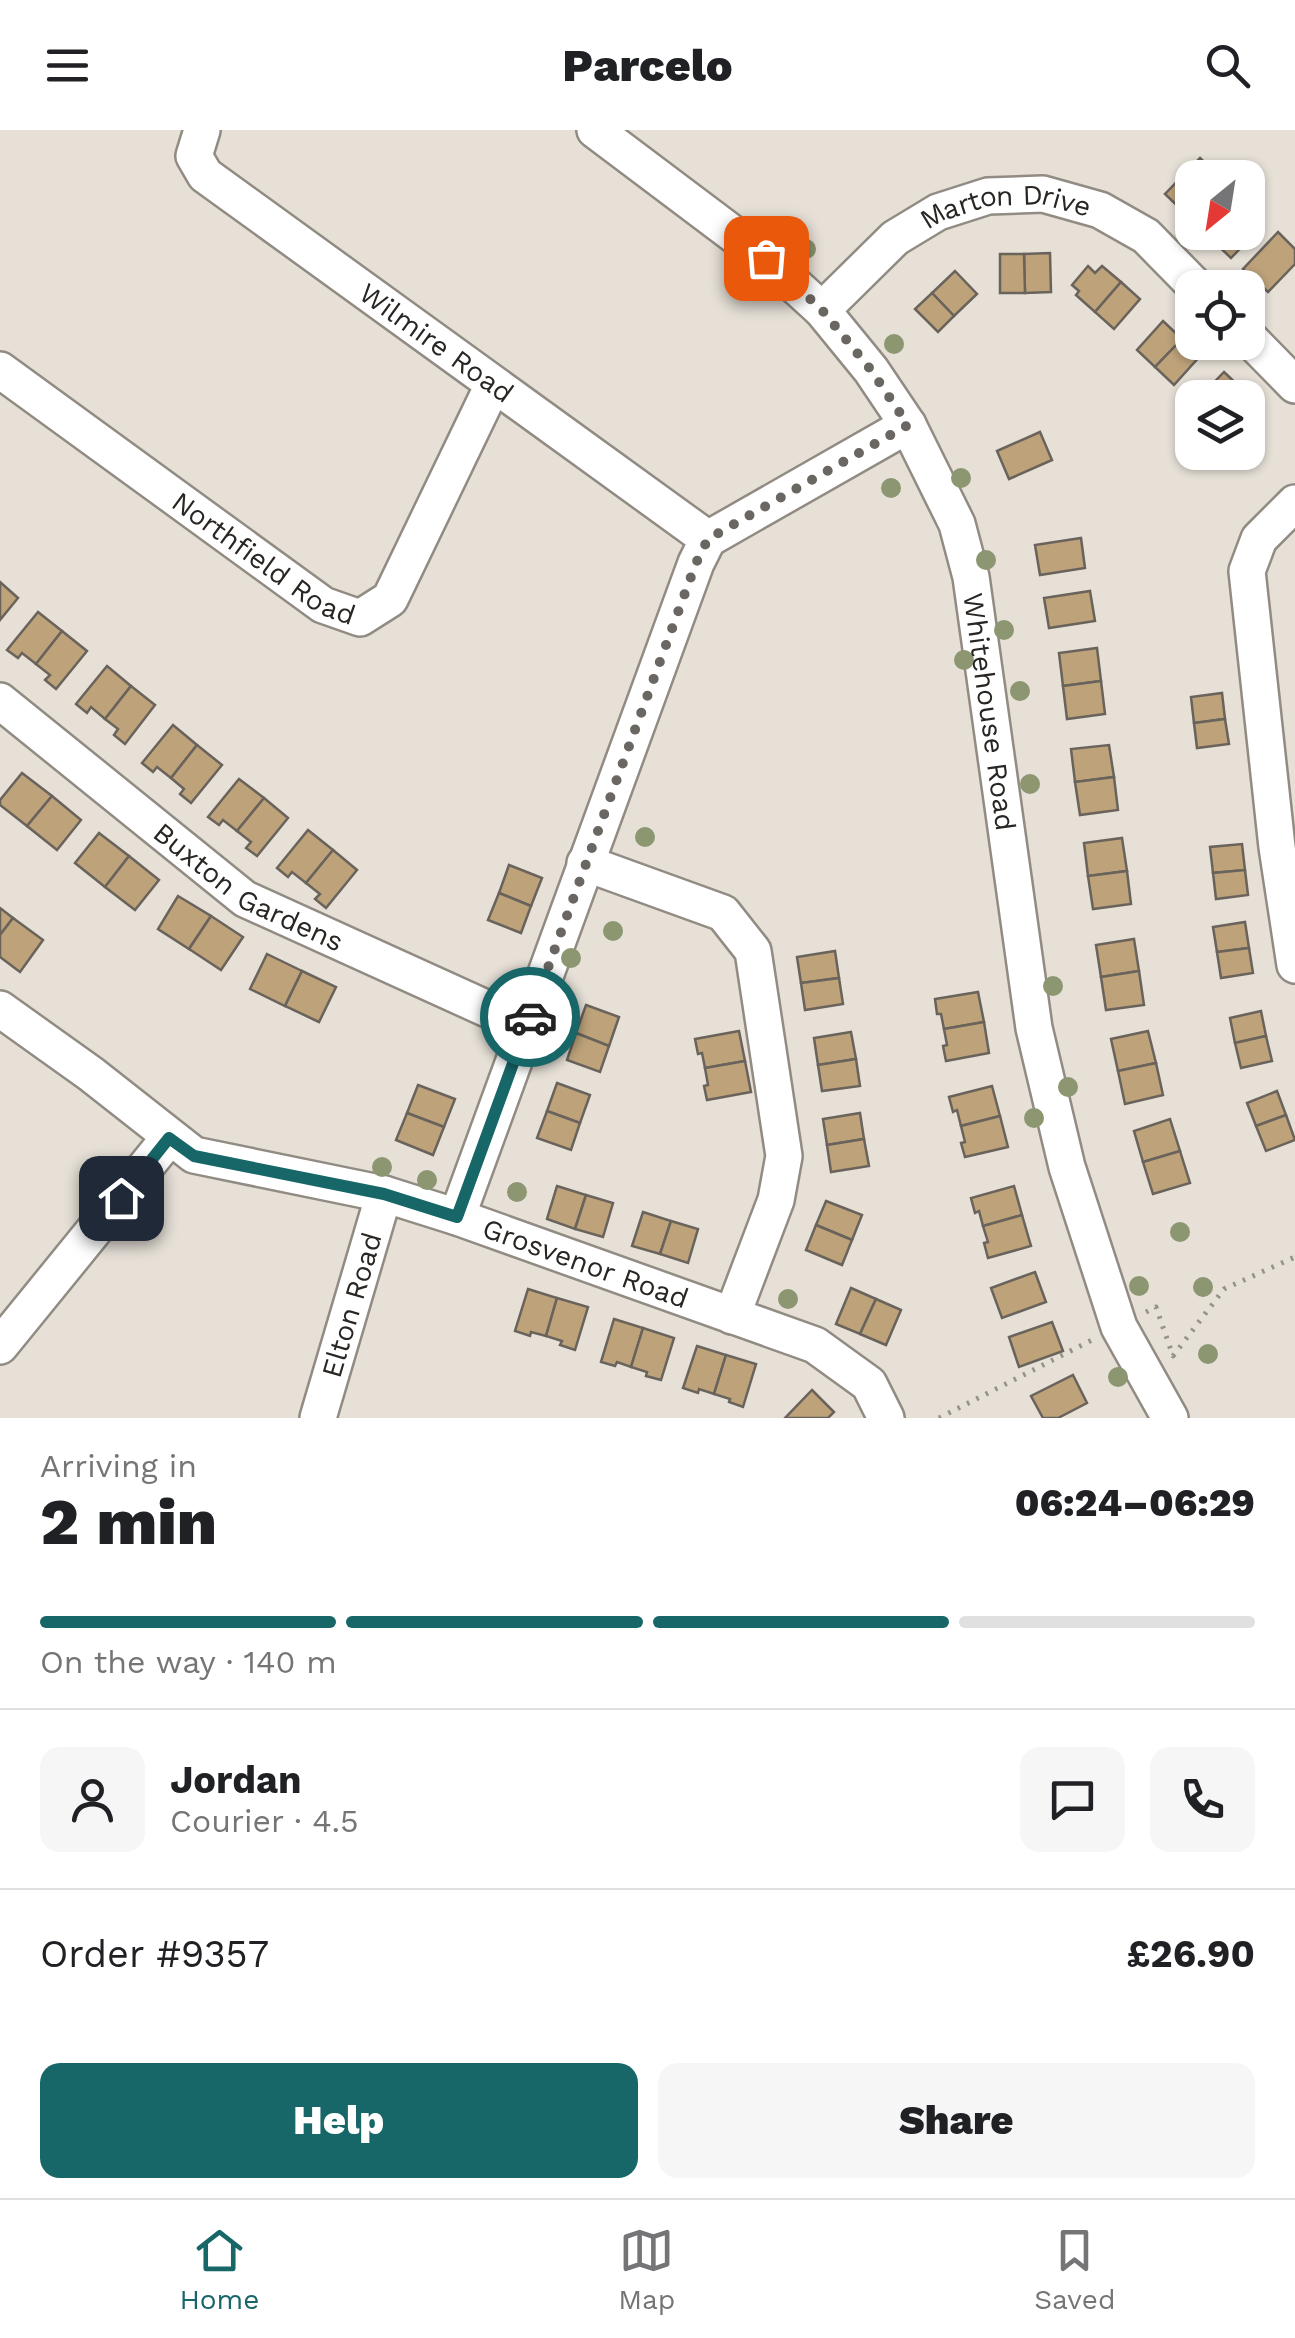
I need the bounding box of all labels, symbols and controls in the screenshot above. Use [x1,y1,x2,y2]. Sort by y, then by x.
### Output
icon: menu [40,38,95,93]
icon: search [1200,38,1255,93]
text: Parcelo [562,39,733,92]
north arrow [1175,160,1265,250]
map controls [1175,160,1265,470]
street label: Marton Drive [914,178,1095,236]
pin [724,216,809,301]
icon: bag [739,231,794,286]
button: locate [1175,270,1265,360]
street label: Wilmire Road [353,276,520,409]
button: layers [1175,380,1265,470]
street label: Northfield Road [166,485,360,632]
street label: Whitehouse Road [957,591,1023,833]
street label: Buxton Gardens [147,815,349,958]
courier [480,967,580,1067]
icon: car [503,990,558,1045]
pin [79,1156,164,1241]
icon: home [94,1171,149,1226]
street label: Grosvenor Road [478,1211,693,1315]
street label: Elton Road [314,1228,388,1381]
text: Arriving in [40,1447,197,1485]
text: 06:24–06:29 [1015,1481,1255,1525]
text: 2 min [40,1484,217,1560]
text: On the way · 140 m [40,1643,337,1681]
button: person [40,1747,145,1852]
button: chat [1020,1747,1125,1852]
button: phone [1150,1747,1255,1852]
text: Jordan [170,1758,302,1802]
text: Courier · 4.5 [170,1802,359,1840]
text: Order #9357 [40,1932,269,1976]
text: £26.90 [1126,1932,1255,1976]
button: Help [40,2063,638,2178]
button: Share [658,2063,1255,2178]
tab: Home [179,2223,259,2316]
tab: Map [618,2223,675,2316]
tab: Saved [1034,2223,1116,2316]

